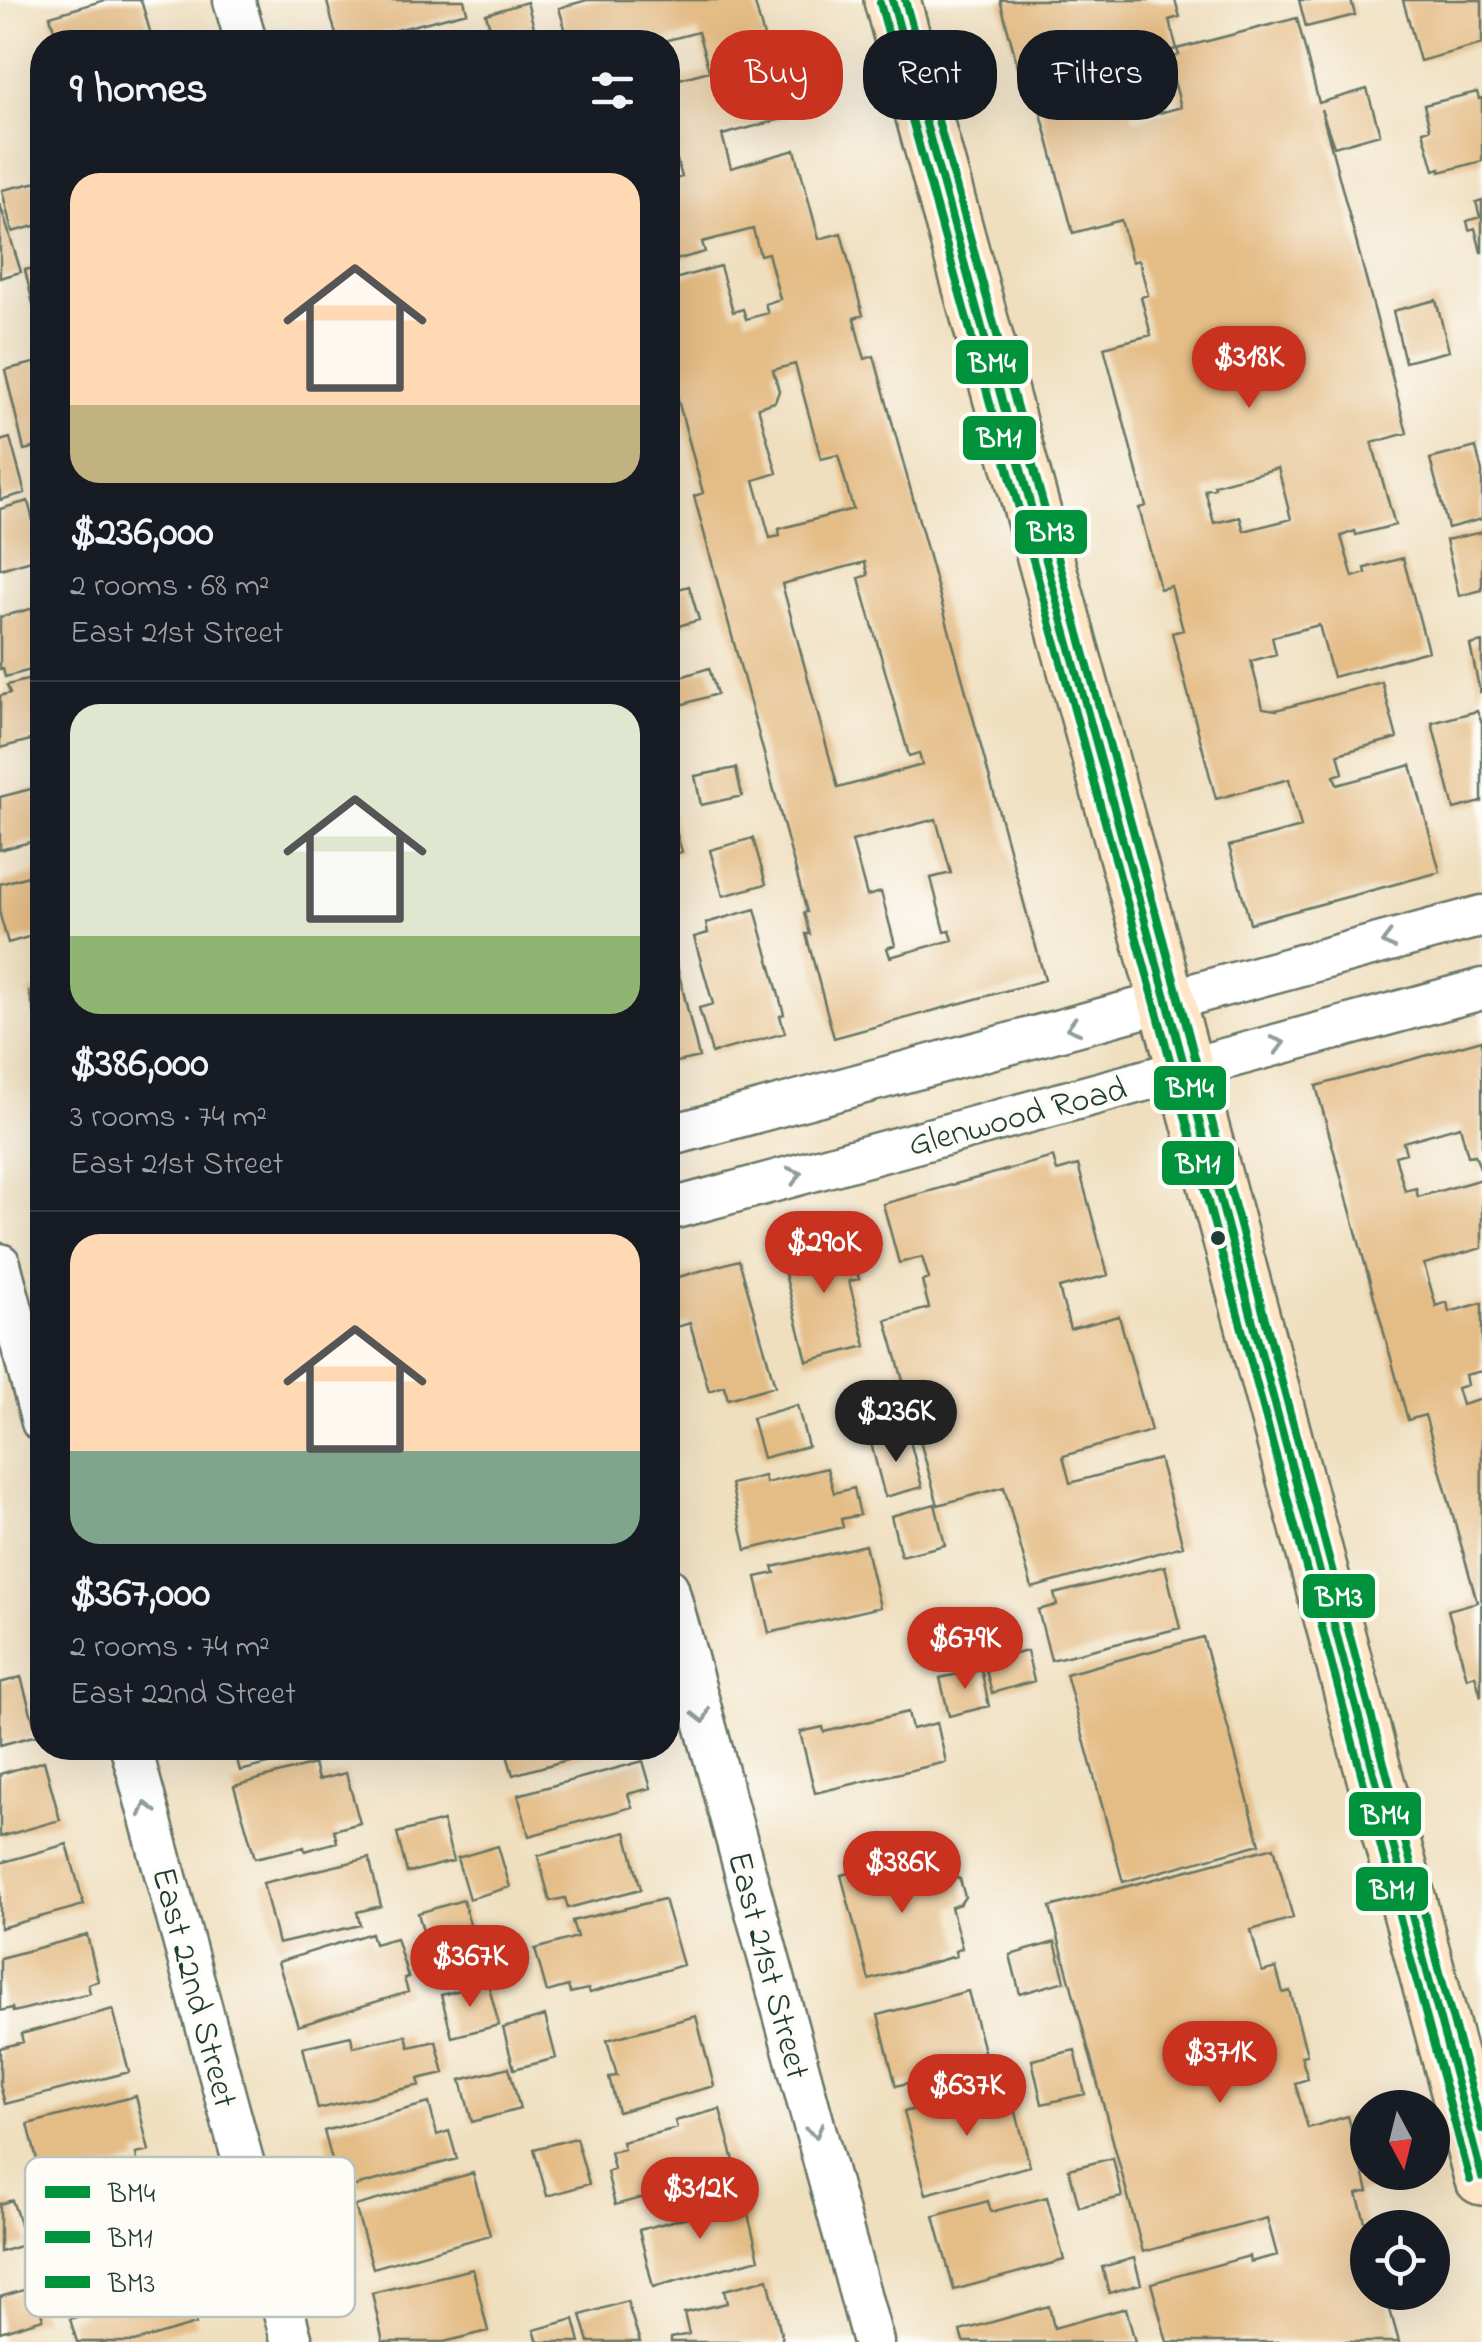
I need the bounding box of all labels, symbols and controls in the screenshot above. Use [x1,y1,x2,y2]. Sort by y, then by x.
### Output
chip: Buy [710,30,843,120]
chip: Rent [863,30,997,120]
chip: Filters [1017,30,1178,120]
text: 9 homes [70,60,208,121]
icon: filters [585,63,640,118]
icon: home [265,238,445,418]
pin: $318K [1179,326,1319,411]
text: $318K [1214,335,1284,382]
line badge: BM4 [954,338,1030,386]
text: BM4 [966,345,1016,386]
line badge: BM1 [961,414,1038,462]
text: BM1 [975,420,1021,461]
text: $236,000 [70,503,214,564]
line badge: BM3 [1013,508,1089,556]
text: BM3 [1025,514,1075,555]
text: 2 rooms · 68 m² [70,564,269,611]
text: East 21st Street [70,611,283,658]
icon: home [265,769,445,949]
one-way arrow [1380,930,1397,951]
one-way arrow [1065,1015,1082,1036]
text: $386,000 [70,1034,209,1095]
one-way arrow [1269,1035,1287,1056]
line badge: BM4 [1152,1064,1228,1112]
street label: Glenwood Road [903,1065,1133,1172]
text: BM4 [1164,1070,1214,1111]
text: 3 rooms · 74 m² [70,1095,267,1142]
line badge: BM1 [1160,1139,1236,1187]
text: East 21st Street [70,1142,283,1189]
text: BM1 [1174,1146,1220,1187]
one-way arrow [786,1166,803,1187]
pin: $290K [754,1211,894,1296]
text: $290K [787,1220,861,1267]
unlabelled marker [1208,1228,1228,1248]
icon: home [265,1299,445,1479]
pin: $236K [826,1380,966,1465]
text: $236K [857,1389,935,1436]
text: $367,000 [70,1564,210,1625]
line badge: BM3 [1301,1572,1377,1620]
text: BM3 [1313,1579,1363,1620]
pin: $679K [895,1607,1035,1692]
text: $679K [929,1616,1001,1663]
text: 2 rooms · 74 m² [70,1625,270,1672]
text: East 22nd Street [70,1672,296,1719]
one-way arrow [691,1707,712,1724]
line badge: BM4 [1347,1790,1423,1838]
text: BM4 [1359,1797,1409,1838]
one-way arrow [138,1801,159,1818]
pin: $386K [832,1831,972,1916]
text: $386K [865,1840,939,1887]
street label: East 21st Street [712,1847,822,2085]
street label: East 22nd Street [136,1862,249,2114]
line badge: BM1 [1354,1865,1430,1913]
text: BM1 [1368,1872,1414,1913]
pin: $367K [400,1925,540,2010]
text: $367K [432,1934,508,1981]
pin: $371K [1150,2021,1290,2106]
text: $371K [1184,2030,1256,2077]
pin: $637K [897,2054,1037,2139]
text: $637K [929,2063,1005,2110]
north arrow [1350,2090,1450,2190]
map controls [1350,2090,1450,2310]
one-way arrow [804,2122,825,2139]
legend [25,2157,355,2317]
pin: $312K [630,2157,770,2242]
text: $312K [663,2166,737,2213]
text: BM4 [107,2175,156,2216]
button: locate [1350,2210,1450,2310]
text: BM1 [107,2220,153,2261]
text: BM3 [107,2265,155,2306]

